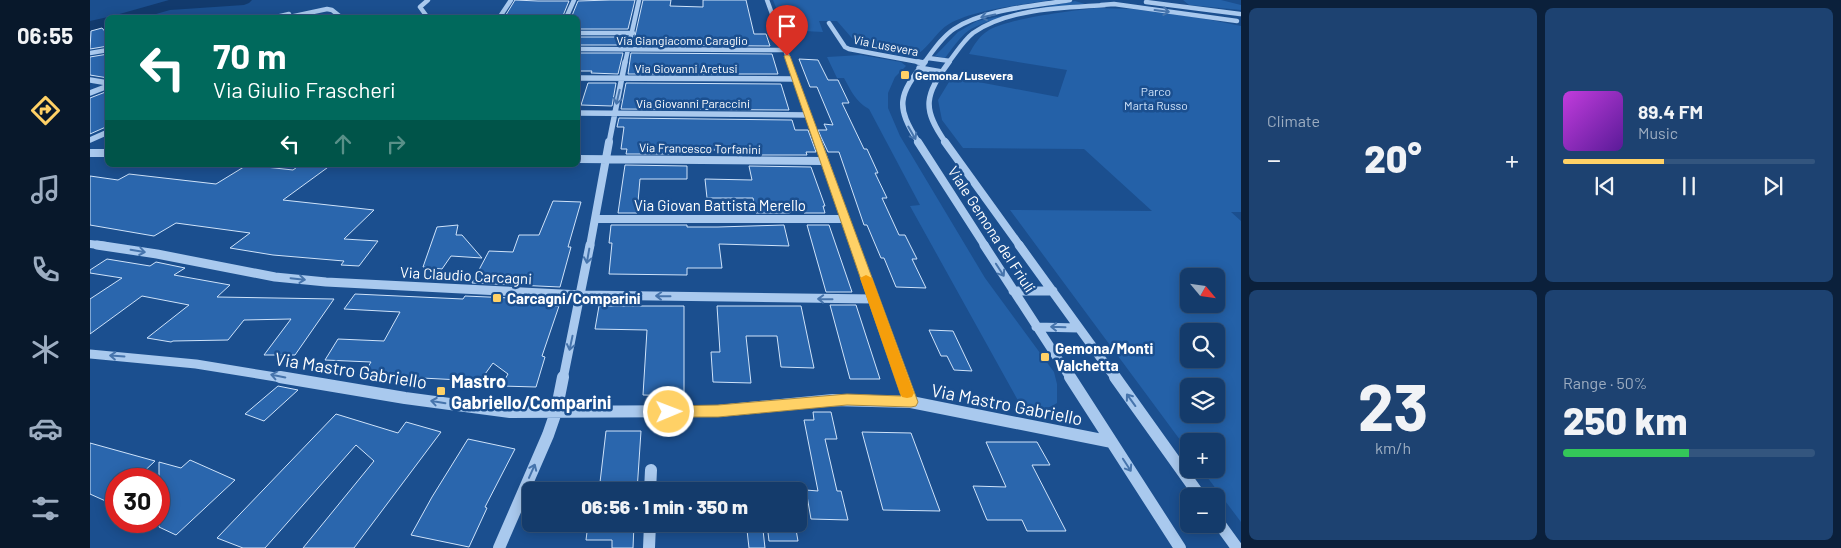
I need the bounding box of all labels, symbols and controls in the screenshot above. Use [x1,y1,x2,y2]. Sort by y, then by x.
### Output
pin [766,5,808,56]
one-way arrow [1154,6,1170,16]
icon: arrive [773,12,801,40]
one-way arrow [981,12,997,21]
text: 06:55 [17,22,73,48]
street label: Via Lusevera [852,32,920,58]
street label: Via Giangiacomo Caraglio [616,33,748,47]
text: 70 m [213,34,287,76]
icon: left [130,35,195,100]
street label: Via Giovanni Aretusi [634,61,738,75]
place label: Gemona/Lusevera [915,68,1013,82]
marker: Gemona/Lusevera [899,69,911,81]
text: Via Giulio Frascheri [213,76,396,102]
park label: Parco Marta Russo [1124,84,1188,112]
one-way arrow [613,88,622,104]
icon: directions [28,93,63,128]
street label: Via Giovanni Paraccini [636,96,750,110]
text: 89.4 FM [1638,100,1703,123]
text: Climate [1267,111,1320,130]
text: Music [1638,123,1678,142]
one-way arrow [908,126,918,140]
icon: left [276,130,304,158]
icon: ahead [329,130,357,158]
icon: right [382,130,410,158]
text: 20° [1364,135,1422,181]
street label: Via Francesco Torfanini [639,140,761,156]
text: − [1267,142,1281,176]
text: + [1505,142,1519,176]
street label: Viale Gemona del Friuli [944,163,1040,295]
icon: music [28,172,63,207]
icon: previous [1591,172,1619,200]
icon: pause [1675,172,1703,200]
icon: next [1759,172,1787,200]
street label: Via Giovan Battista Merello [634,196,806,214]
one-way arrow [130,247,146,257]
one-way arrow [583,248,593,264]
icon: phone [28,252,63,287]
street label: Via Claudio Carcagni [400,263,532,287]
one-way arrow [995,263,1005,277]
north arrow [1180,268,1225,312]
map controls [1180,268,1225,533]
one-way arrow [290,274,306,284]
place label: Carcagni/Comparini [507,289,641,307]
marker: Carcagni/Comparini [491,292,503,304]
one-way arrow [655,292,671,301]
one-way arrow [817,294,834,304]
one-way arrow [1050,322,1066,332]
button: search [1180,323,1225,368]
icon: climate [28,332,63,367]
one-way arrow [566,335,575,351]
place label: Gemona/Monti Valchetta [1055,339,1153,374]
street label: Via Mastro Gabriello [273,347,429,393]
one-way arrow [109,351,125,361]
marker: Gemona/Monti Valchetta [1039,351,1051,363]
text: 23 [1358,366,1428,444]
place label: Mastro Gabriello/Comparini [451,370,611,413]
one-way arrow [270,371,286,381]
text: Range · 50% [1563,373,1647,392]
button: layers [1180,378,1225,423]
street label: Via Mastro Gabriello [929,379,1085,429]
marker: Mastro Gabriello/Comparini [435,385,447,397]
position arrow [642,385,694,437]
one-way arrow [1126,393,1136,407]
one-way arrow [430,397,446,407]
text: 250 km [1563,397,1687,443]
icon: car [28,411,63,446]
button: + [1180,433,1225,478]
text: km/h [1375,438,1411,457]
one-way arrow [1121,458,1132,472]
one-way arrow [528,464,538,479]
speed limit sign: 30 [105,468,170,533]
button: − [1180,488,1225,533]
icon: filters [28,491,63,526]
text: 06:56 · 1 min · 350 m [581,495,748,518]

